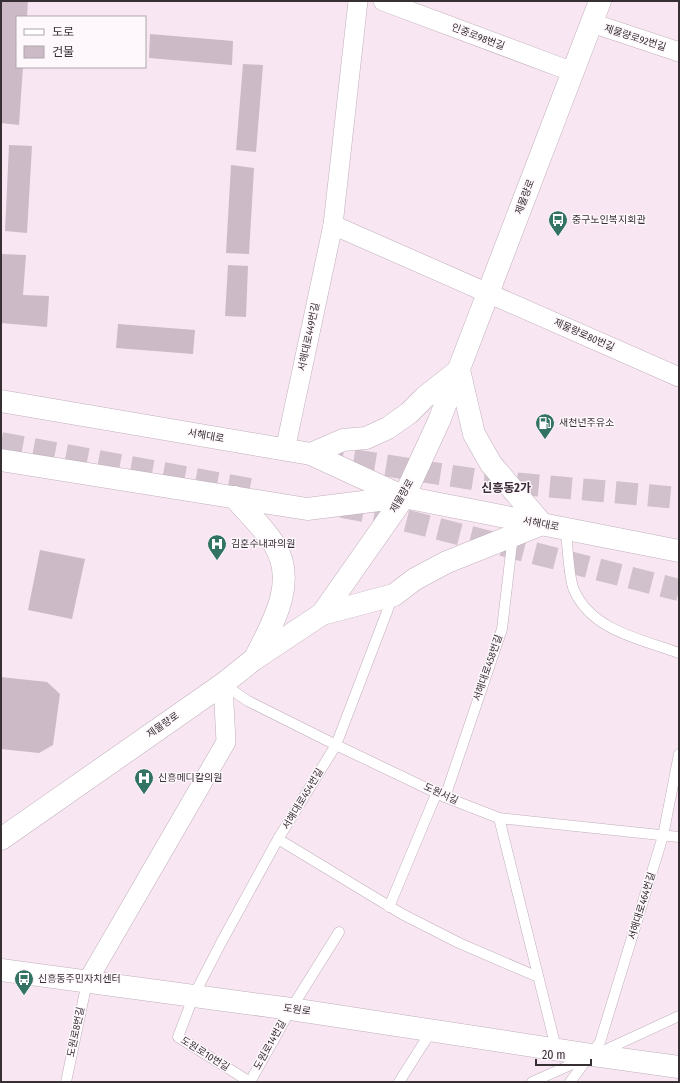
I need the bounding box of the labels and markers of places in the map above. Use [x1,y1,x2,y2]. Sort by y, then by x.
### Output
bus stop icon: 중구노인복지회관 [547,209,569,237]
place label: 중구노인복지회관 [572,214,646,226]
fuel station icon: 새천년주유소 [534,412,556,440]
place label: 새천년주유소 [559,417,614,429]
hospital icon: 김훈수내과의원 [206,533,228,561]
place label: 김훈수내과의원 [231,538,295,550]
hospital icon: 신흥메디칼의원 [133,767,155,795]
place label: 신흥메디칼의원 [158,772,222,784]
bus stop icon: 신흥동주민자치센터 [13,968,35,996]
place label: 신흥동주민자치센터 [38,973,121,985]

